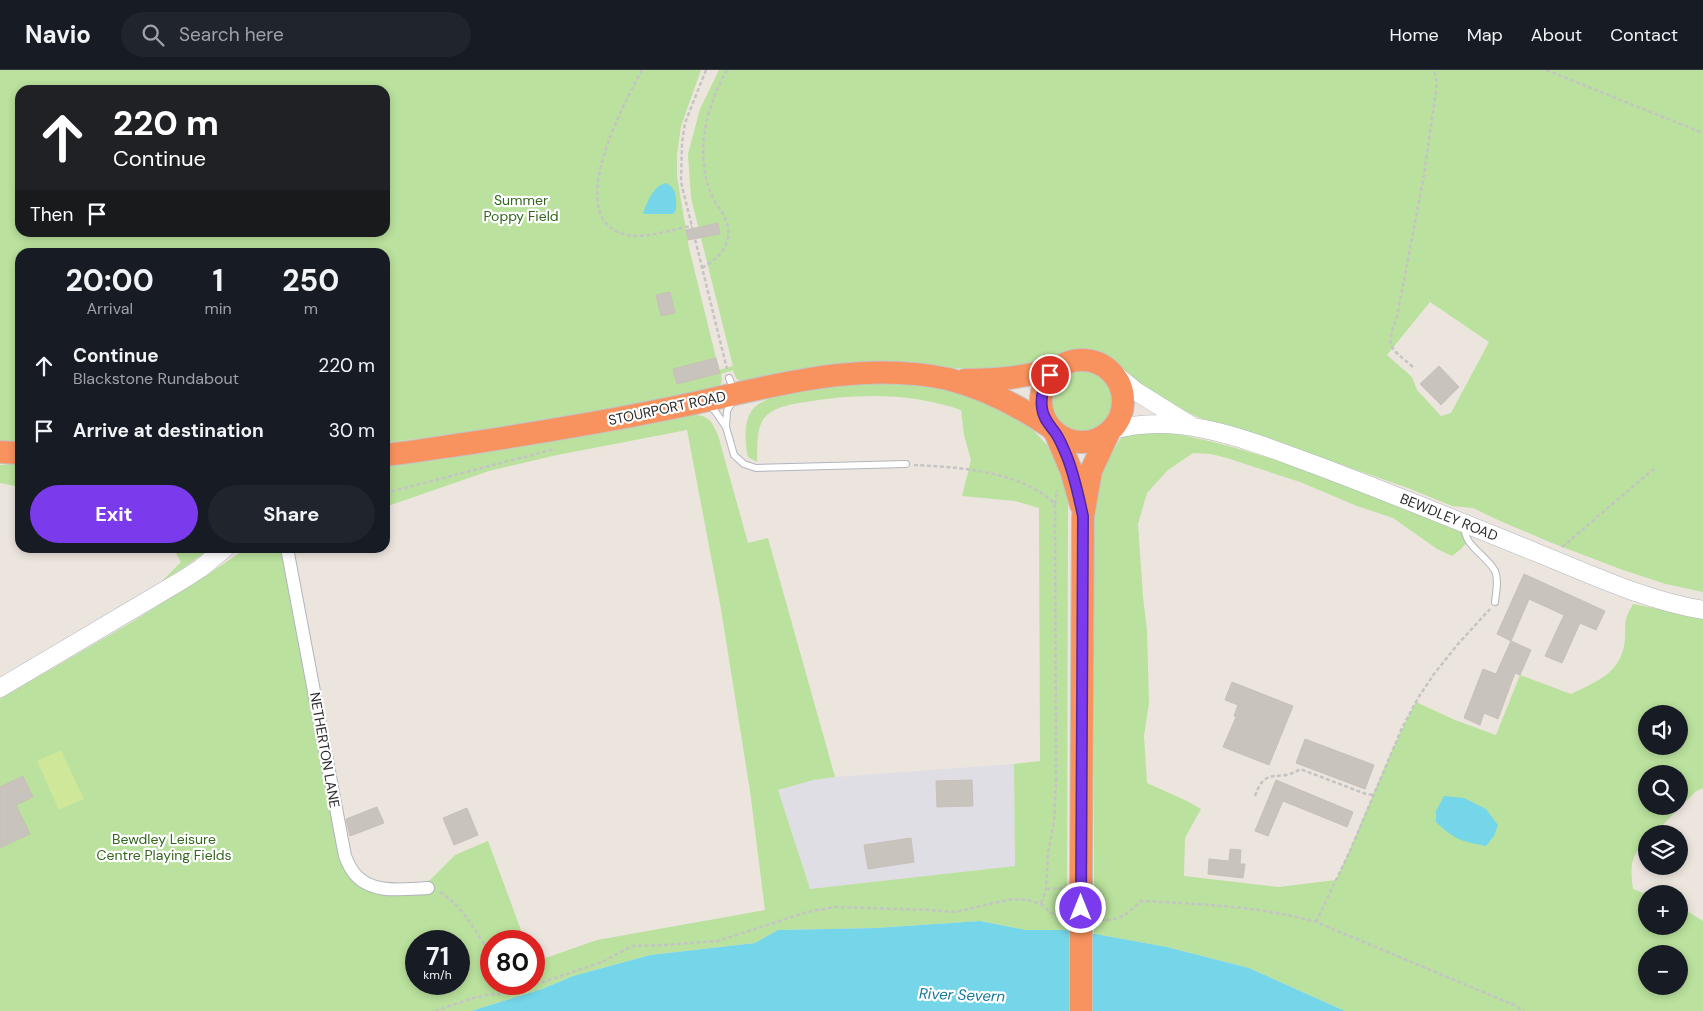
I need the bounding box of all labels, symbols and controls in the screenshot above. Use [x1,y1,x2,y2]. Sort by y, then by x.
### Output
search box [121,12,471,57]
text: Navio [25,19,91,50]
icon: search [139,21,167,49]
text: Search here [179,22,284,47]
text: Home [1389,23,1439,47]
text: Map [1467,23,1503,47]
text: About [1531,23,1582,47]
text: Contact [1610,23,1678,47]
text: 220 m [113,100,219,146]
icon: ahead [30,105,95,170]
text: Continue [113,144,206,173]
park label: Summer Poppy Field [483,191,559,225]
icon: arrive [83,200,111,228]
text: Then [30,202,73,227]
text: 20:00 [66,261,154,300]
text: 1 [213,261,223,300]
text: 250 [282,261,339,300]
text: Arrival [86,298,133,319]
text: min [204,298,232,319]
text: m [304,298,318,319]
text: Continue [73,343,159,368]
icon: ahead [30,352,58,380]
text: 220 m [318,353,375,378]
pin [1029,354,1071,396]
icon: arrive [1036,361,1064,389]
text: Blackstone Rundabout [73,368,239,389]
street label: STOURPORT ROAD [607,387,727,429]
icon: arrive [30,417,58,445]
text: Arrive at destination [73,418,264,443]
text: 30 m [329,418,375,443]
button: Exit [30,485,198,543]
button: Share [208,485,375,543]
street label: BEWDLEY ROAD [1397,489,1501,545]
street label: NETHERTON LANE [306,691,344,809]
map controls [1638,705,1688,995]
button: sound [1638,705,1688,755]
button: search [1638,765,1688,815]
button: layers [1638,825,1688,875]
park label: Bewdley Leisure Centre Playing Fields [96,830,232,864]
position arrow [1054,881,1106,933]
button: + [1638,885,1688,935]
speed limit sign: 80 [480,930,545,995]
text: 71 [426,940,449,973]
button: − [1638,945,1688,995]
text: km/h [423,967,452,983]
water label: River Severn [919,983,1006,1007]

